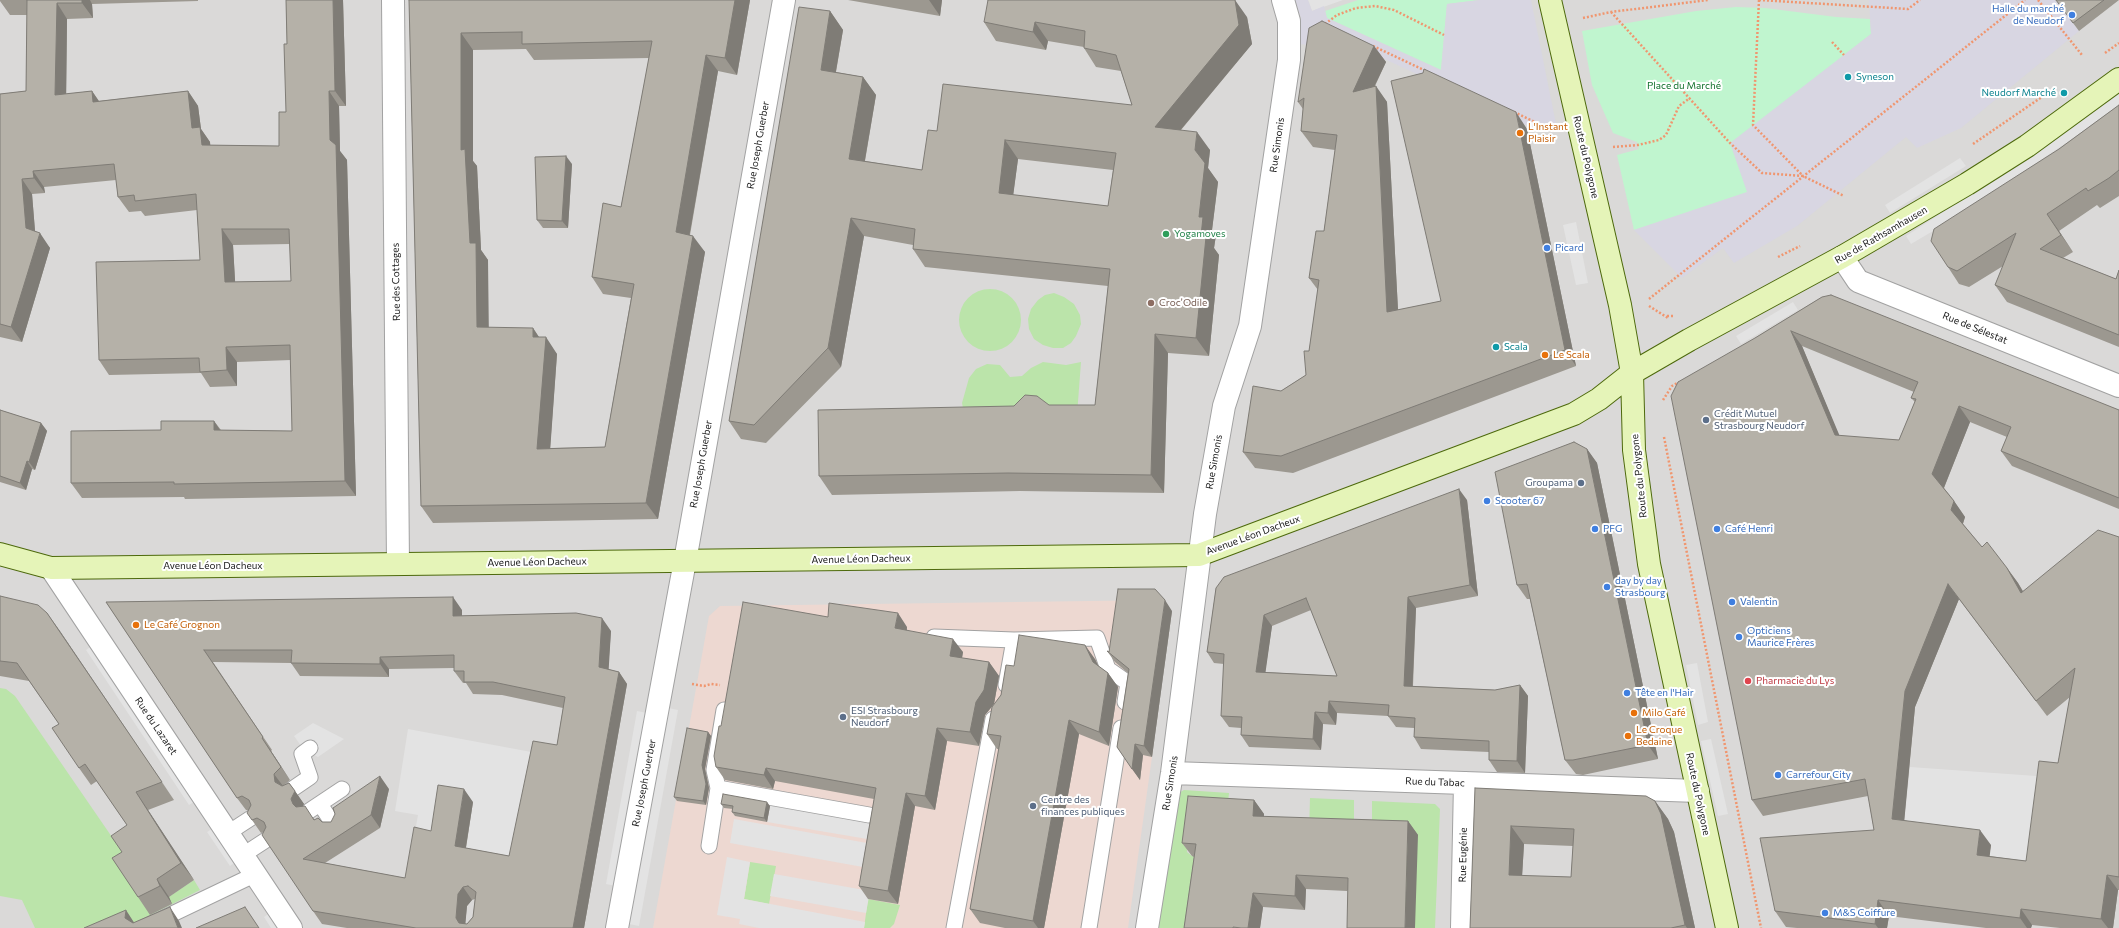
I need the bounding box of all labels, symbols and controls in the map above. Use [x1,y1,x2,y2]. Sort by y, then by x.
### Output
place label: Halle du marché de Neudorf [1992,3,2064,26]
marker: Halle du marché de Neudorf [2067,10,2077,20]
place label: Syneson [1856,71,1894,83]
marker: Syneson [1843,72,1853,82]
park label: Place du Marché [1647,80,1721,92]
place label: Neudorf Marché [1982,87,2056,99]
marker: Neudorf Marché [2059,88,2069,98]
street label: Rue Joseph Guerber [744,100,772,190]
street label: Route du Polygone [1571,115,1601,199]
street label: Rue Simonis [1267,117,1287,173]
place label: L'Instant Plaisir [1528,121,1568,144]
marker: L'Instant Plaisir [1515,128,1525,138]
street label: Rue de Rathsamhausen [1833,204,1929,266]
place label: Yogamoves [1174,228,1225,240]
marker: Yogamoves [1161,229,1171,239]
place label: Picard [1555,242,1584,254]
street label: Rue des Cottages [389,243,403,321]
marker: Picard [1542,243,1552,253]
place label: Croc’Odile [1159,297,1207,309]
marker: Croc’Odile [1146,298,1156,308]
street label: Rue de Sélestat [1941,309,2009,347]
place label: Scala [1504,341,1528,353]
marker: Scala [1491,342,1501,352]
place label: Le Scala [1553,349,1590,361]
marker: Le Scala [1540,350,1550,360]
place label: Crédit Mutuel Strasbourg Neudorf [1714,408,1804,432]
marker: Crédit Mutuel Strasbourg Neudorf [1701,415,1711,425]
street label: Rue Joseph Guerber [687,419,715,509]
street label: Route du Polygone [1629,433,1649,519]
street label: Rue Simonis [1203,434,1225,490]
place label: Groupama [1525,477,1573,489]
marker: Groupama [1576,478,1586,488]
place label: Scooter 67 [1495,495,1544,507]
marker: Scooter 67 [1482,496,1492,506]
street label: Avenue Léon Dacheux [1204,512,1302,558]
place label: PFG [1603,523,1622,535]
place label: Café Henri [1725,523,1773,535]
marker: PFG [1590,524,1600,534]
marker: Café Henri [1712,524,1722,534]
street label: Avenue Léon Dacheux [811,552,911,566]
street label: Avenue Léon Dacheux [487,555,587,569]
street label: Avenue Léon Dacheux [163,560,263,572]
place label: day by day Strasbourg [1615,575,1665,598]
marker: day by day Strasbourg [1602,582,1612,592]
place label: Valentin [1740,596,1778,608]
marker: Valentin [1727,597,1737,607]
place label: Le Café Grognon [144,619,220,631]
marker: Le Café Grognon [131,620,141,630]
place label: Opticiens Maurice Frères [1747,625,1814,648]
marker: Opticiens Maurice Frères [1734,632,1744,642]
place label: Pharmacie du Lys [1756,675,1834,687]
marker: Pharmacie du Lys [1743,676,1753,686]
place label: Tête en l'Hair [1635,687,1694,699]
marker: Tête en l'Hair [1622,688,1632,698]
street label: Rue du Lazaret [132,695,180,757]
place label: ESI Strasbourg Neudorf [851,705,918,728]
place label: Milo Café [1642,707,1686,719]
marker: Milo Café [1629,708,1639,718]
marker: ESI Strasbourg Neudorf [838,712,848,722]
place label: Le Croque Bedaine [1636,724,1682,748]
marker: Le Croque Bedaine [1623,731,1633,741]
street label: Rue Joseph Guerber [630,738,658,828]
street label: Route du Polygone [1683,751,1713,837]
street label: Rue Simonis [1160,755,1180,811]
place label: Carrefour City [1786,769,1851,781]
marker: Carrefour City [1773,770,1783,780]
street label: Rue du Tabac [1405,775,1465,789]
place label: Centre des finances publiques [1041,794,1125,818]
marker: Centre des finances publiques [1028,801,1038,811]
street label: Rue Eugénie [1457,827,1469,883]
place label: M&S Coiffure [1833,907,1895,919]
marker: M&S Coiffure [1820,908,1830,918]

